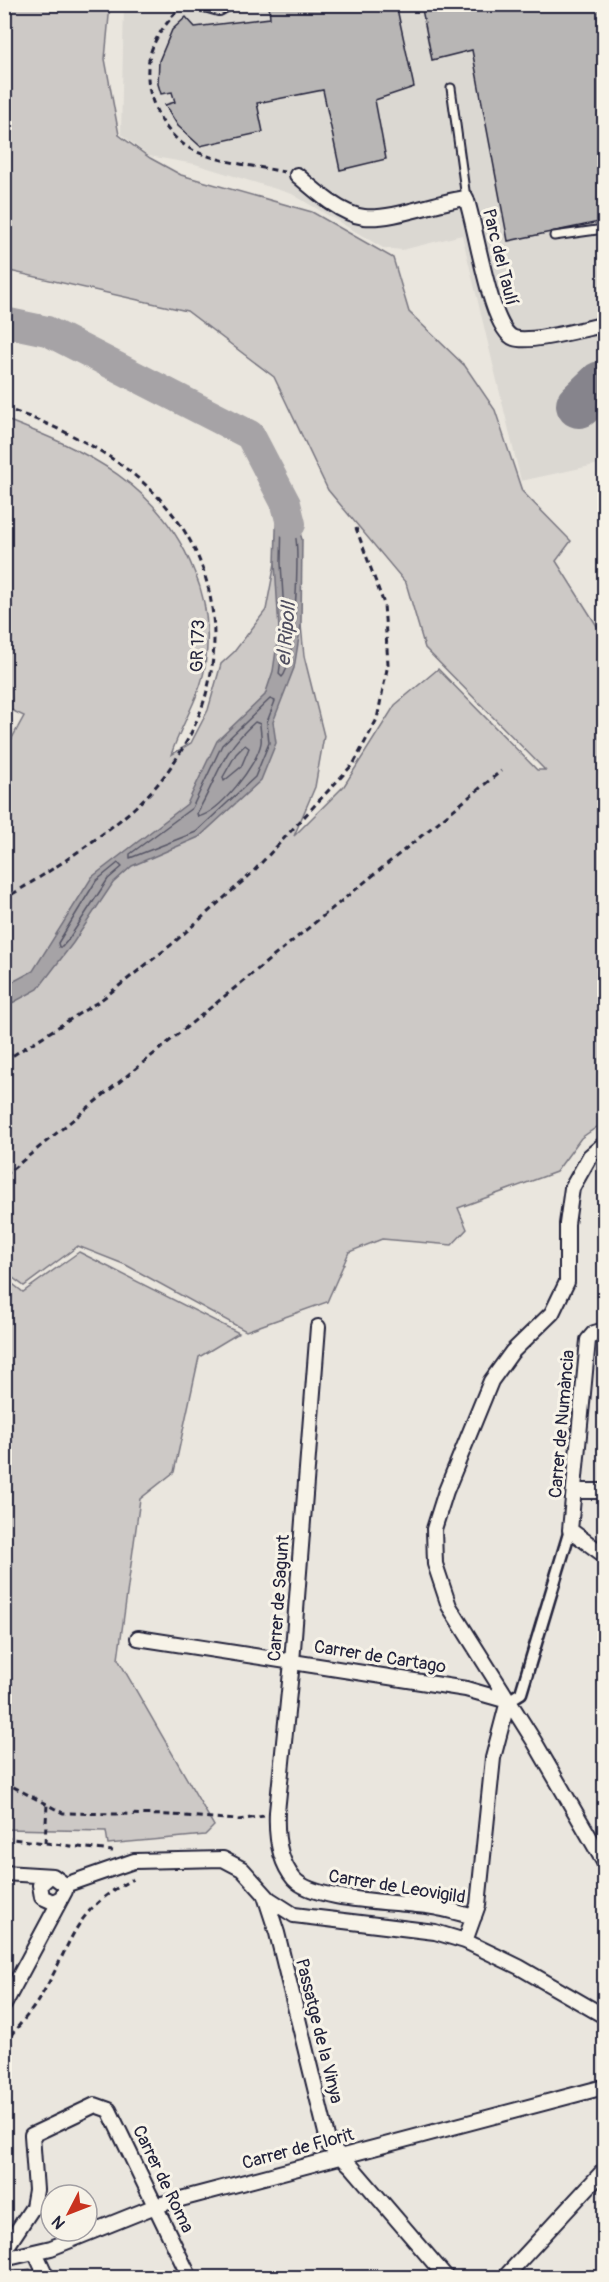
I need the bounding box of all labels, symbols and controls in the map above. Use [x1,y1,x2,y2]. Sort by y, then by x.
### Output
street label: Parc del Taulí [477,206,523,308]
water label: el Ripoll [271,599,301,667]
street label: GR 173 [186,619,210,673]
street label: Carrer de Numància [544,1349,580,1499]
street label: Carrer de Sagunt [263,1533,295,1662]
street label: Carrer de Cartago [312,1635,448,1679]
street label: Carrer de Leovigild [327,1865,467,1909]
street label: Passatge de la Vinya [290,1956,348,2106]
street label: Carrer de Roma [127,2121,199,2237]
street label: Carrer de Florit [240,2123,357,2175]
north arrow [39,2183,99,2243]
text: N [47,2212,70,2233]

